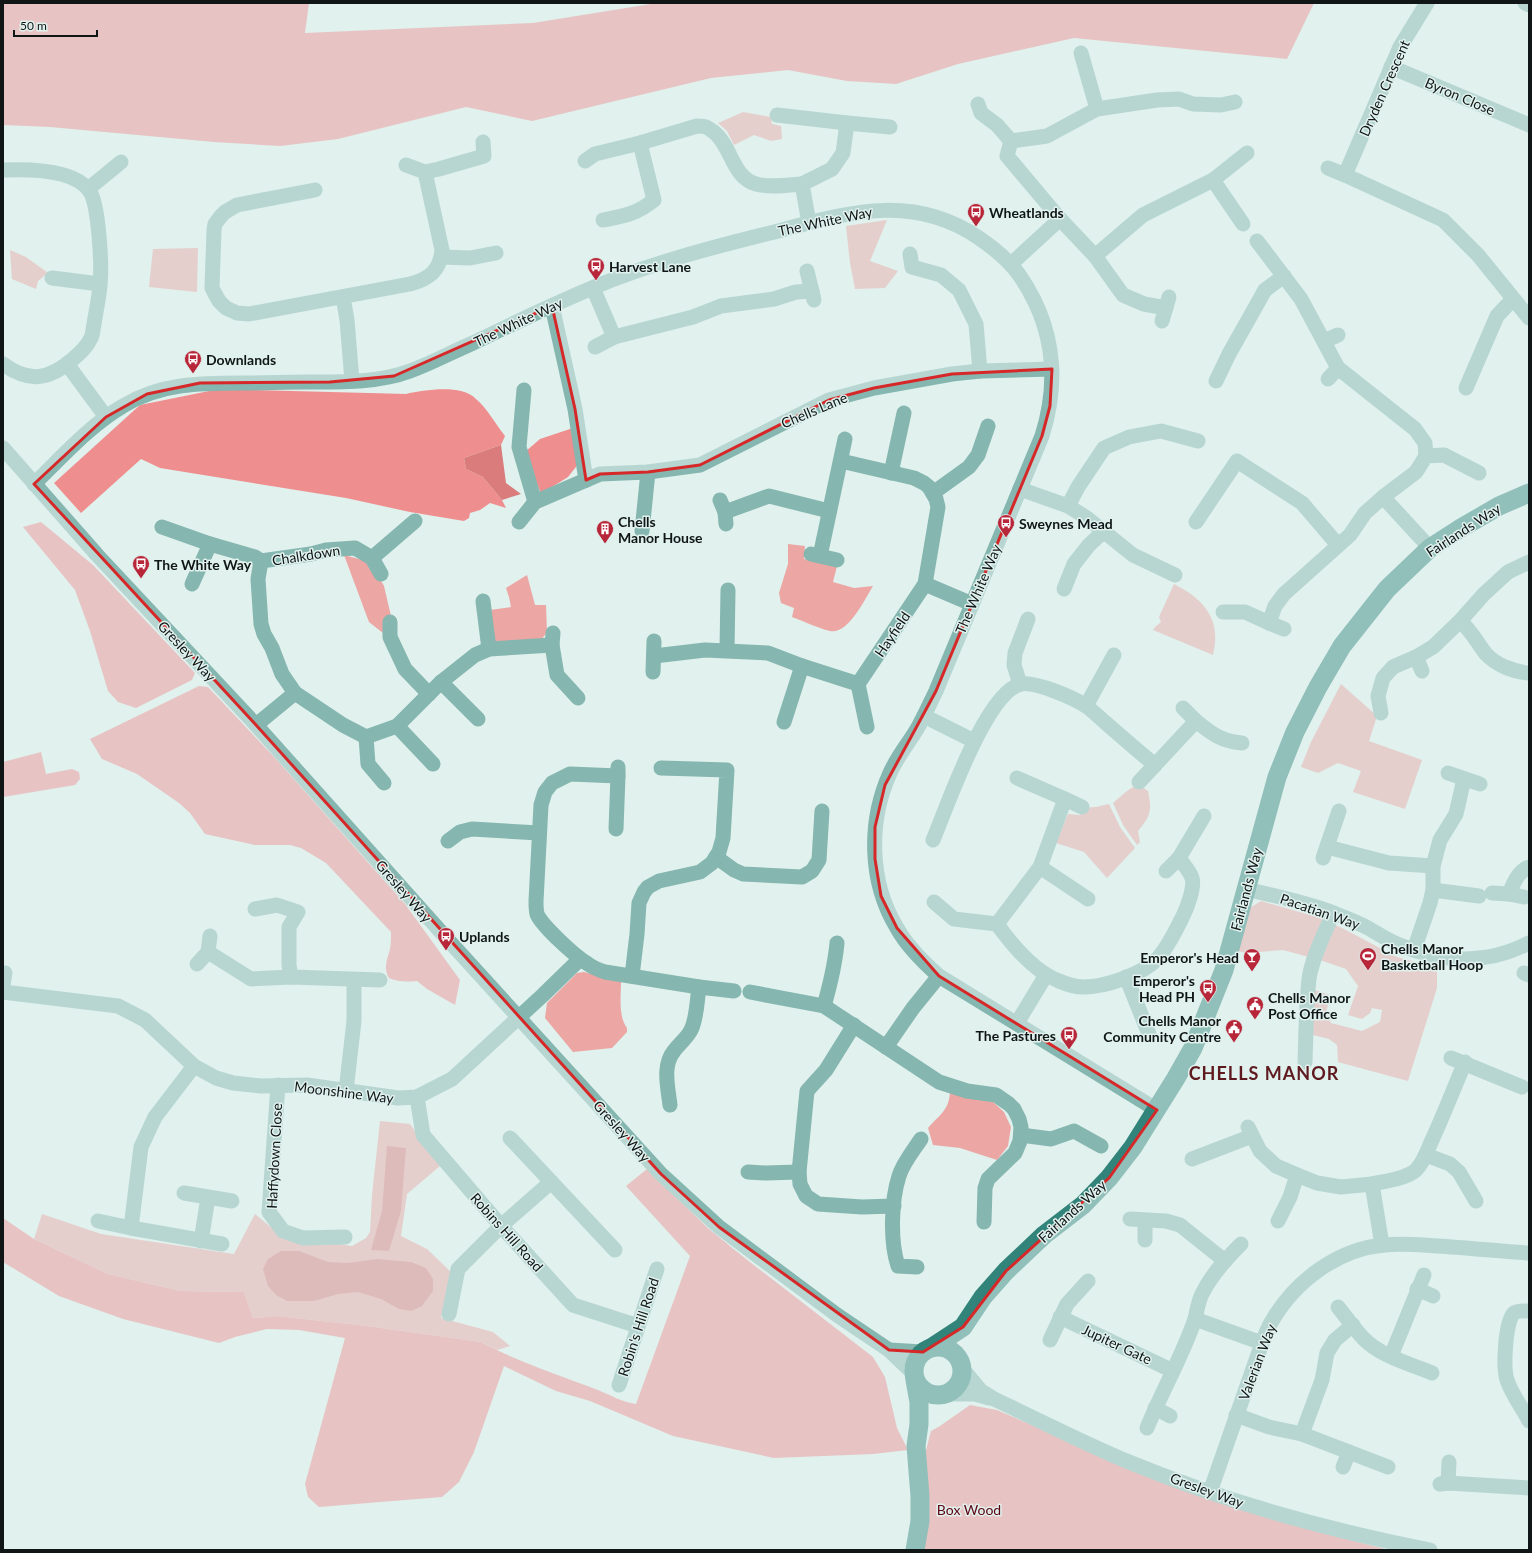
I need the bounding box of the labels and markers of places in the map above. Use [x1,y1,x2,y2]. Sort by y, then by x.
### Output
bus stop icon: Wheatlands [966,202,986,227]
place label: Wheatlands [989,204,1064,221]
bus stop icon: Harvest Lane [586,256,606,281]
place label: Harvest Lane [609,258,692,275]
bus stop icon: Downlands [183,349,203,374]
place label: Downlands [206,351,276,368]
place label: Chells Manor House [618,513,703,546]
bus stop icon: Sweynes Mead [996,513,1016,538]
place label: Sweynes Mead [1019,515,1113,532]
building icon: Chells Manor House [595,519,615,544]
bus stop icon: The White Way [131,554,151,579]
place label: The White Way [154,556,252,573]
bus stop icon: Uplands [436,926,456,951]
place label: Uplands [459,928,510,945]
place label: Chells Manor Basketball Hoop [1381,940,1483,973]
sports icon: Chells Manor Basketball Hoop [1358,946,1378,971]
bar icon: Emperor's Head [1242,947,1262,972]
place label: Emperor's Head [1140,949,1239,966]
place label: Emperor's Head PH [1133,972,1195,1005]
bus stop icon: Emperor's Head PH [1198,978,1218,1003]
place label: Chells Manor Post Office [1268,989,1351,1022]
public building icon: Chells Manor Post Office [1245,995,1265,1020]
place label: Chells Manor Community Centre [1103,1012,1222,1045]
public building icon: Chells Manor Community Centre [1224,1018,1244,1043]
bus stop icon: The Pastures [1059,1025,1079,1050]
place label: The Pastures [975,1027,1056,1044]

